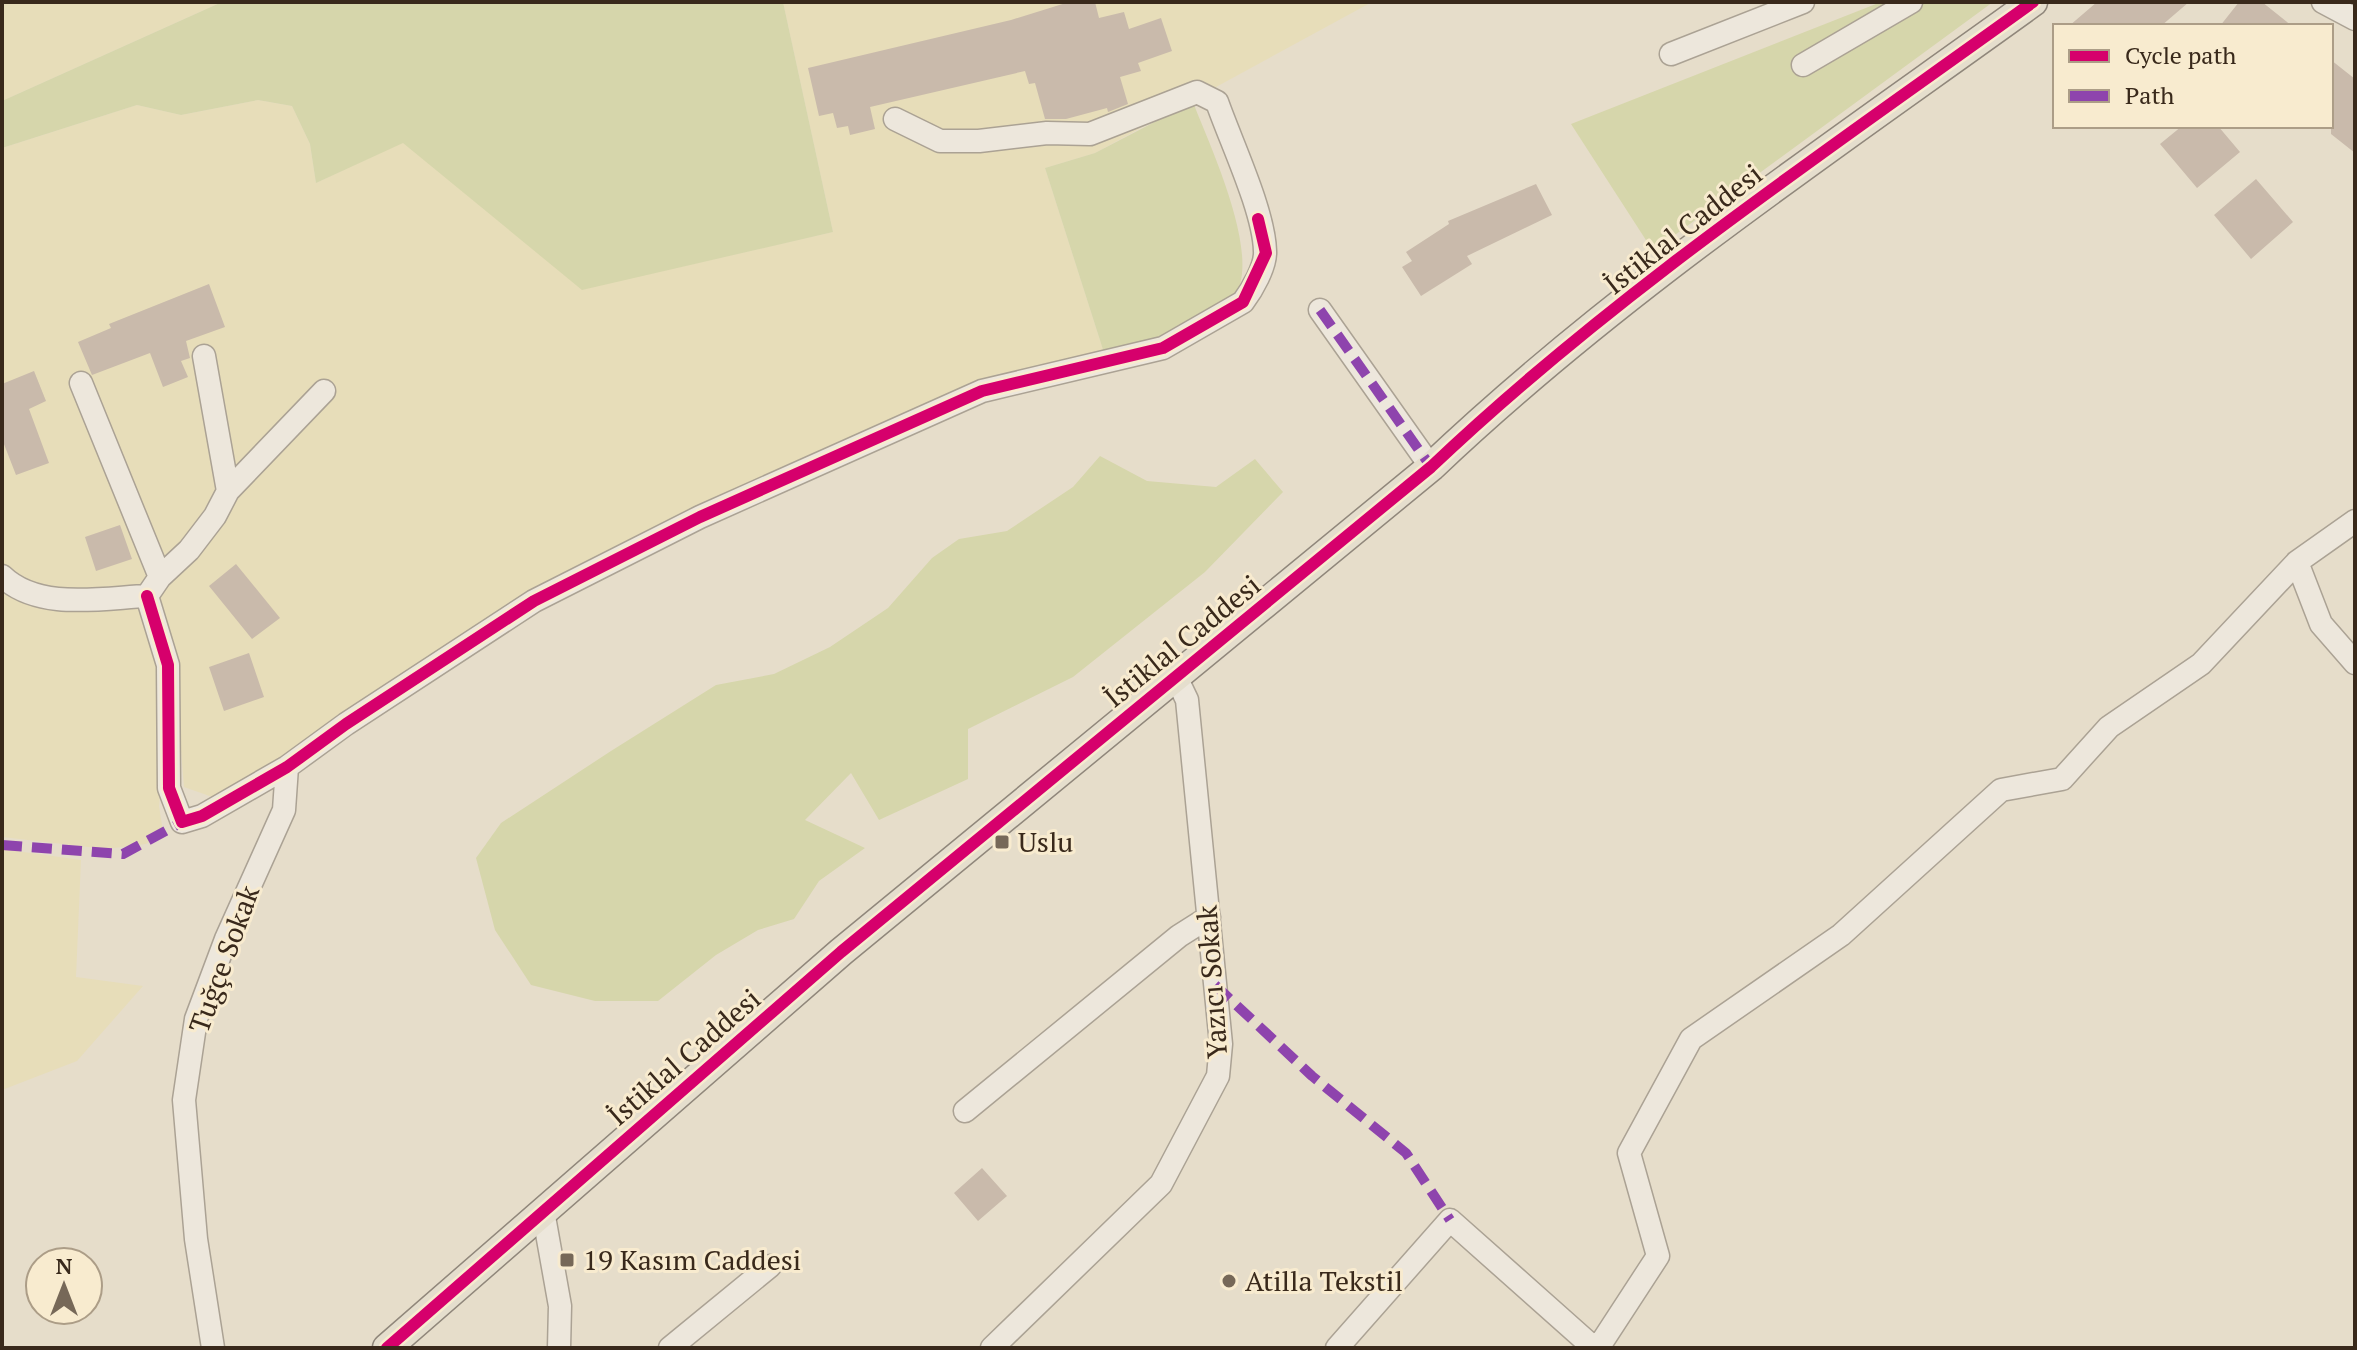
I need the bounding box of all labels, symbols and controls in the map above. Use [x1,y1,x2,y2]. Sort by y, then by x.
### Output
legend [2053,24,2333,128]
text: Cycle path [2125,39,2236,71]
text: Path [2125,79,2174,111]
street label: İstiklal Caddesi [1596,155,1769,302]
street label: İstiklal Caddesi [1096,566,1268,715]
place label: Uslu [1018,823,1073,860]
marker: Uslu [993,833,1011,851]
street label: Tuğçe Sokak [180,880,267,1038]
street label: Yazıcı Sokak [1188,903,1235,1060]
street label: İstiklal Caddesi [599,980,768,1133]
place label: 19 Kasım Caddesi [583,1241,801,1278]
north arrow [24,1246,104,1326]
text: N [56,1251,73,1280]
marker: 19 Kasım Caddesi [558,1251,576,1269]
place label: Atilla Tekstil [1245,1262,1403,1299]
marker: Atilla Tekstil [1220,1272,1238,1290]

